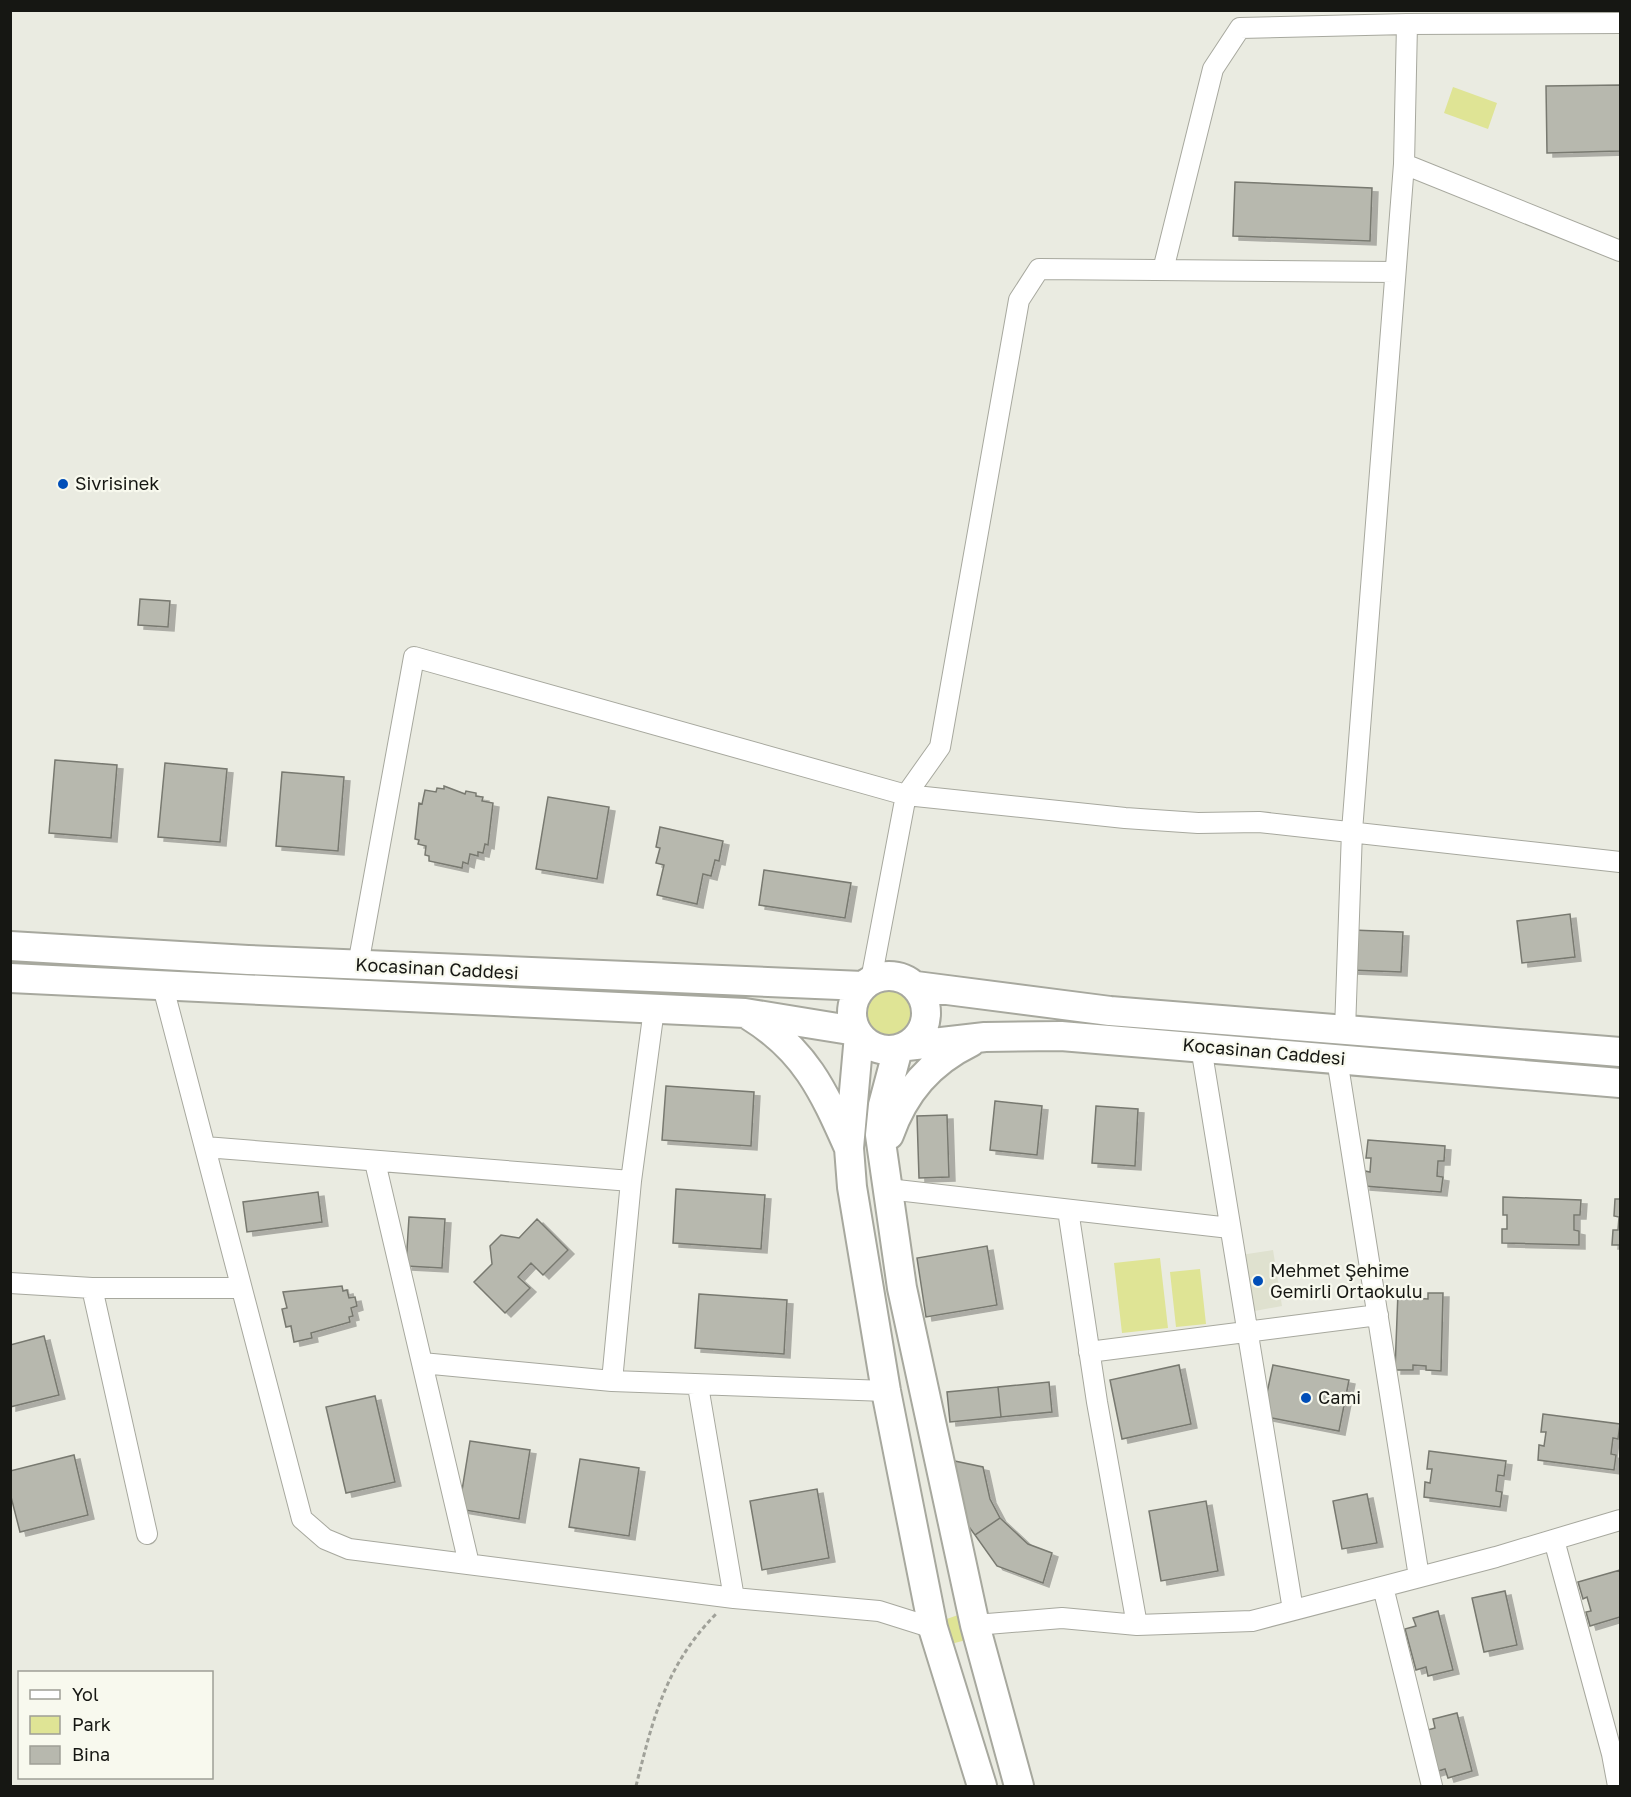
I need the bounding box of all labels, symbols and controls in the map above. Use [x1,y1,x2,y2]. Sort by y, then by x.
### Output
place label: Sivrisinek [75,472,159,494]
marker: Sivrisinek [56,477,70,491]
street label: Kocasinan Caddesi [355,953,519,983]
street label: Kocasinan Caddesi [1182,1033,1346,1069]
place label: Mehmet Şehime Gemirli Ortaokulu [1270,1259,1423,1302]
marker: Mehmet Şehime Gemirli Ortaokulu [1251,1274,1265,1288]
place label: Cami [1318,1386,1361,1408]
marker: Cami [1299,1391,1313,1405]
legend [18,1671,213,1779]
text: Yol [72,1683,99,1705]
text: Park [72,1713,111,1735]
text: Bina [72,1743,110,1765]

